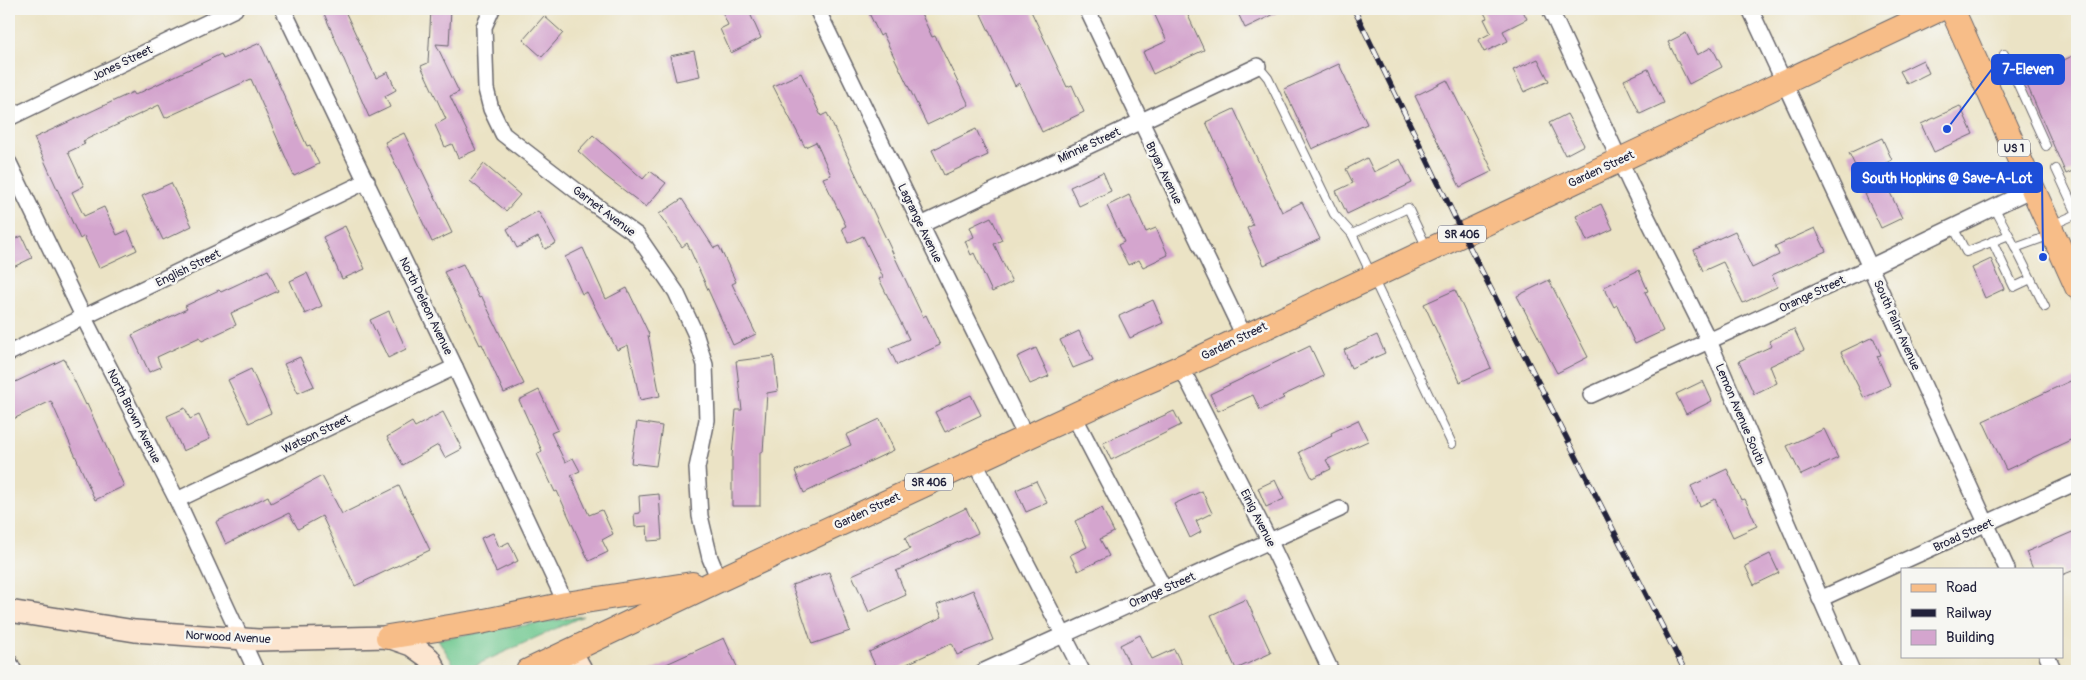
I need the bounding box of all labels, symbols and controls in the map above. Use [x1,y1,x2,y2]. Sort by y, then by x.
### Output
street label: Jones Street [90,42,155,85]
callout: 7-Eleven [1992,55,2064,84]
text: 7-Eleven [2002,61,2054,78]
street label: Minnie Street [1055,124,1123,167]
street label: Bryan Avenue [1142,139,1185,207]
road number: US 1 [1998,140,2030,156]
street label: Garden Street [1566,148,1637,191]
callout: South Hopkins @ Save-A-Lot [1852,163,2042,192]
text: South Hopkins @ Save-A-Lot [1862,170,2033,187]
street label: Lagrange Avenue [894,181,945,265]
street label: Garnet Avenue [569,183,638,240]
road number: SR 406 [1438,225,1486,242]
street label: English Street [153,246,223,291]
street label: North Deleon Avenue [395,255,456,358]
street label: Orange Street [1777,273,1848,316]
street label: South Palm Avenue [1870,278,1923,373]
street label: Garden Street [1199,319,1270,364]
street label: Lemon Avenue South [1711,361,1768,467]
street label: North Brown Avenue [103,367,164,466]
street label: Watson Street [280,411,353,457]
road number: SR 406 [905,474,953,491]
street label: Einig Avenue [1237,487,1279,550]
street label: Garden Street [832,490,903,533]
street label: Broad Street [1931,516,1996,555]
legend [1901,568,2064,658]
street label: Orange Street [1127,569,1198,612]
text: Road [1946,578,1977,597]
text: Railway [1946,604,1992,623]
street label: Norwood Avenue [185,628,271,647]
text: Building [1946,628,1994,647]

